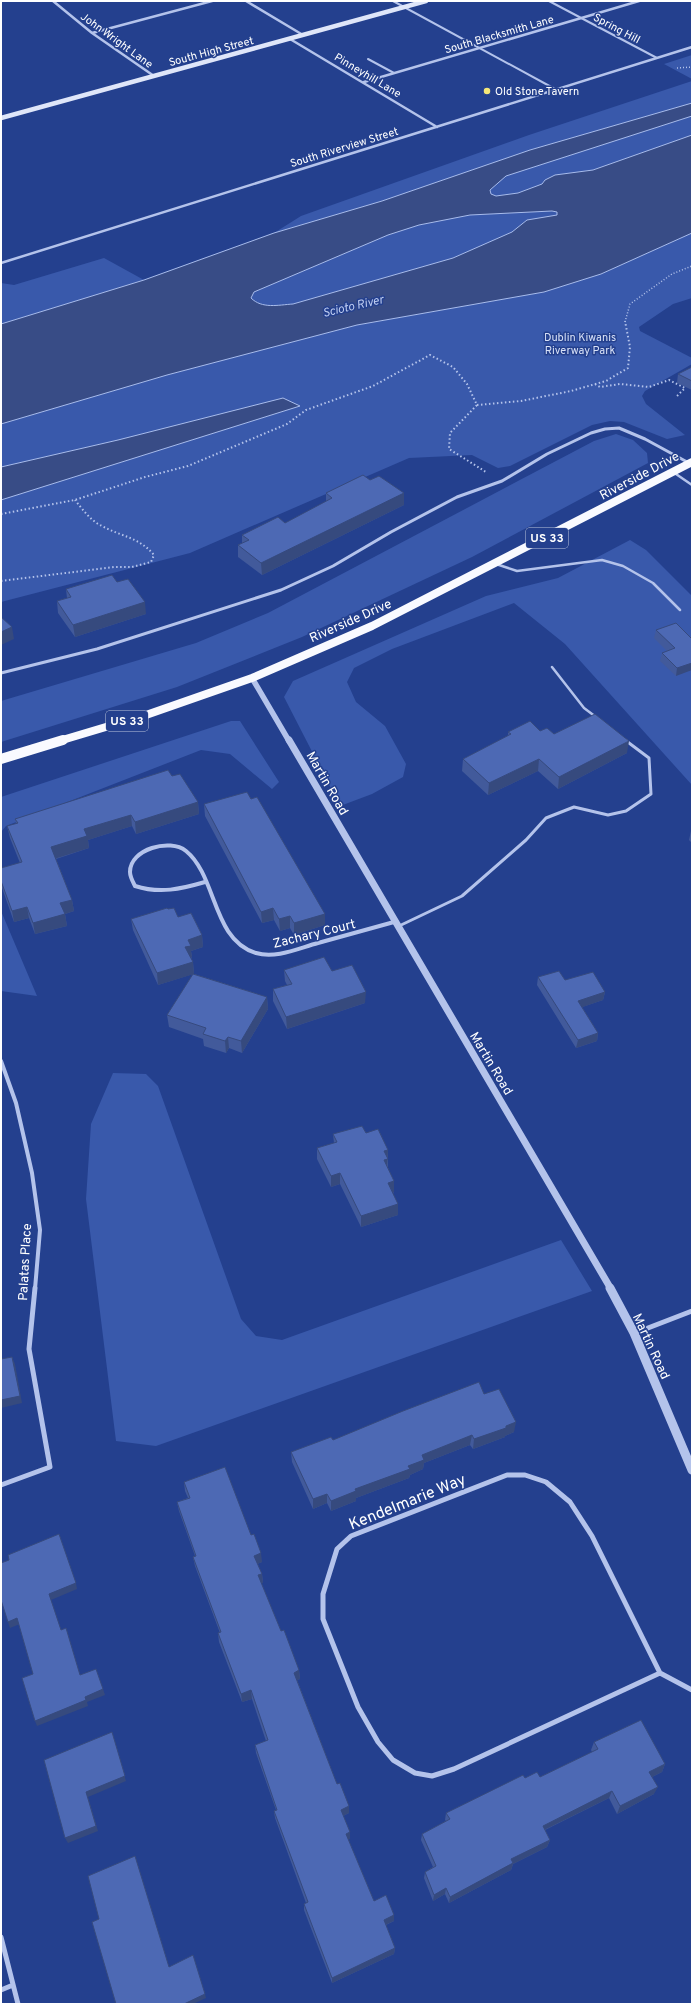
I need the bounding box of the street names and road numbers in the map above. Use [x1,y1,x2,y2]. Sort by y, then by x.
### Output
street label: John Wright Lane [77,10,155,72]
street label: Spring Hill [591,11,642,47]
street label: South Blacksmith Lane [443,13,556,57]
street label: South High Street [167,34,255,70]
street label: Pinneyhill Lane [331,50,404,101]
street label: South Riverview Street [288,125,400,171]
street label: Riverside Drive [597,449,683,505]
road number: US 33 [526,528,568,548]
street label: Riverside Drive [307,597,394,647]
road number: US 33 [106,711,148,731]
street label: Martin Road [302,749,351,819]
street label: Zachary Court [271,917,358,953]
street label: Martin Road [465,1030,515,1098]
street label: Palatas Place [16,1223,36,1301]
street label: Martin Road [628,1311,672,1382]
street label: Kendelmarie Way [346,1470,469,1535]

